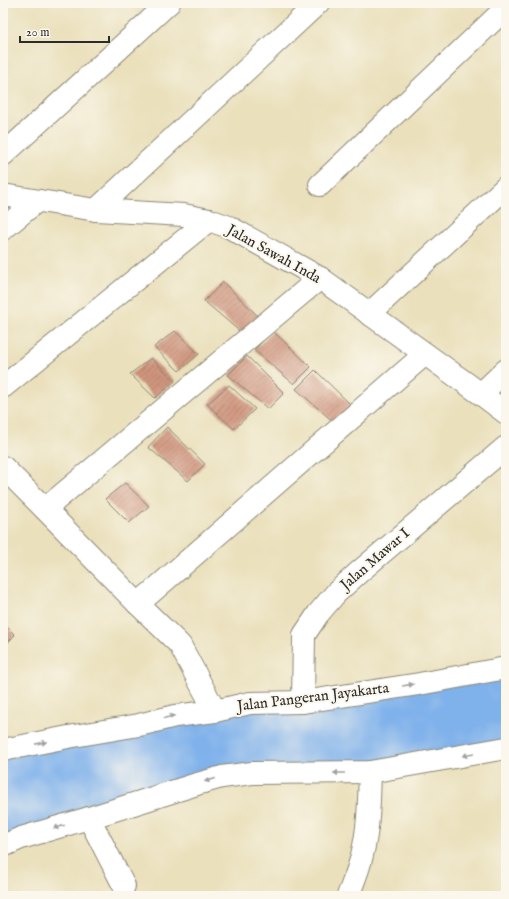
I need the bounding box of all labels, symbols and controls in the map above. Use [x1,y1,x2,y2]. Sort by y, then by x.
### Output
scale bar [20,18,109,44]
text: 20 m [26,25,49,40]
street label: Jalan Sawah Inda [222,219,325,288]
street label: Jalan Mawar I [335,523,414,596]
street label: Jalan Pangeran Jayakarta [234,678,391,716]
one-way arrow [402,682,414,688]
one-way arrow [162,714,175,720]
one-way arrow [35,739,47,745]
one-way arrow [462,752,474,758]
one-way arrow [332,770,345,776]
one-way arrow [204,777,216,783]
one-way arrow [53,824,65,830]

